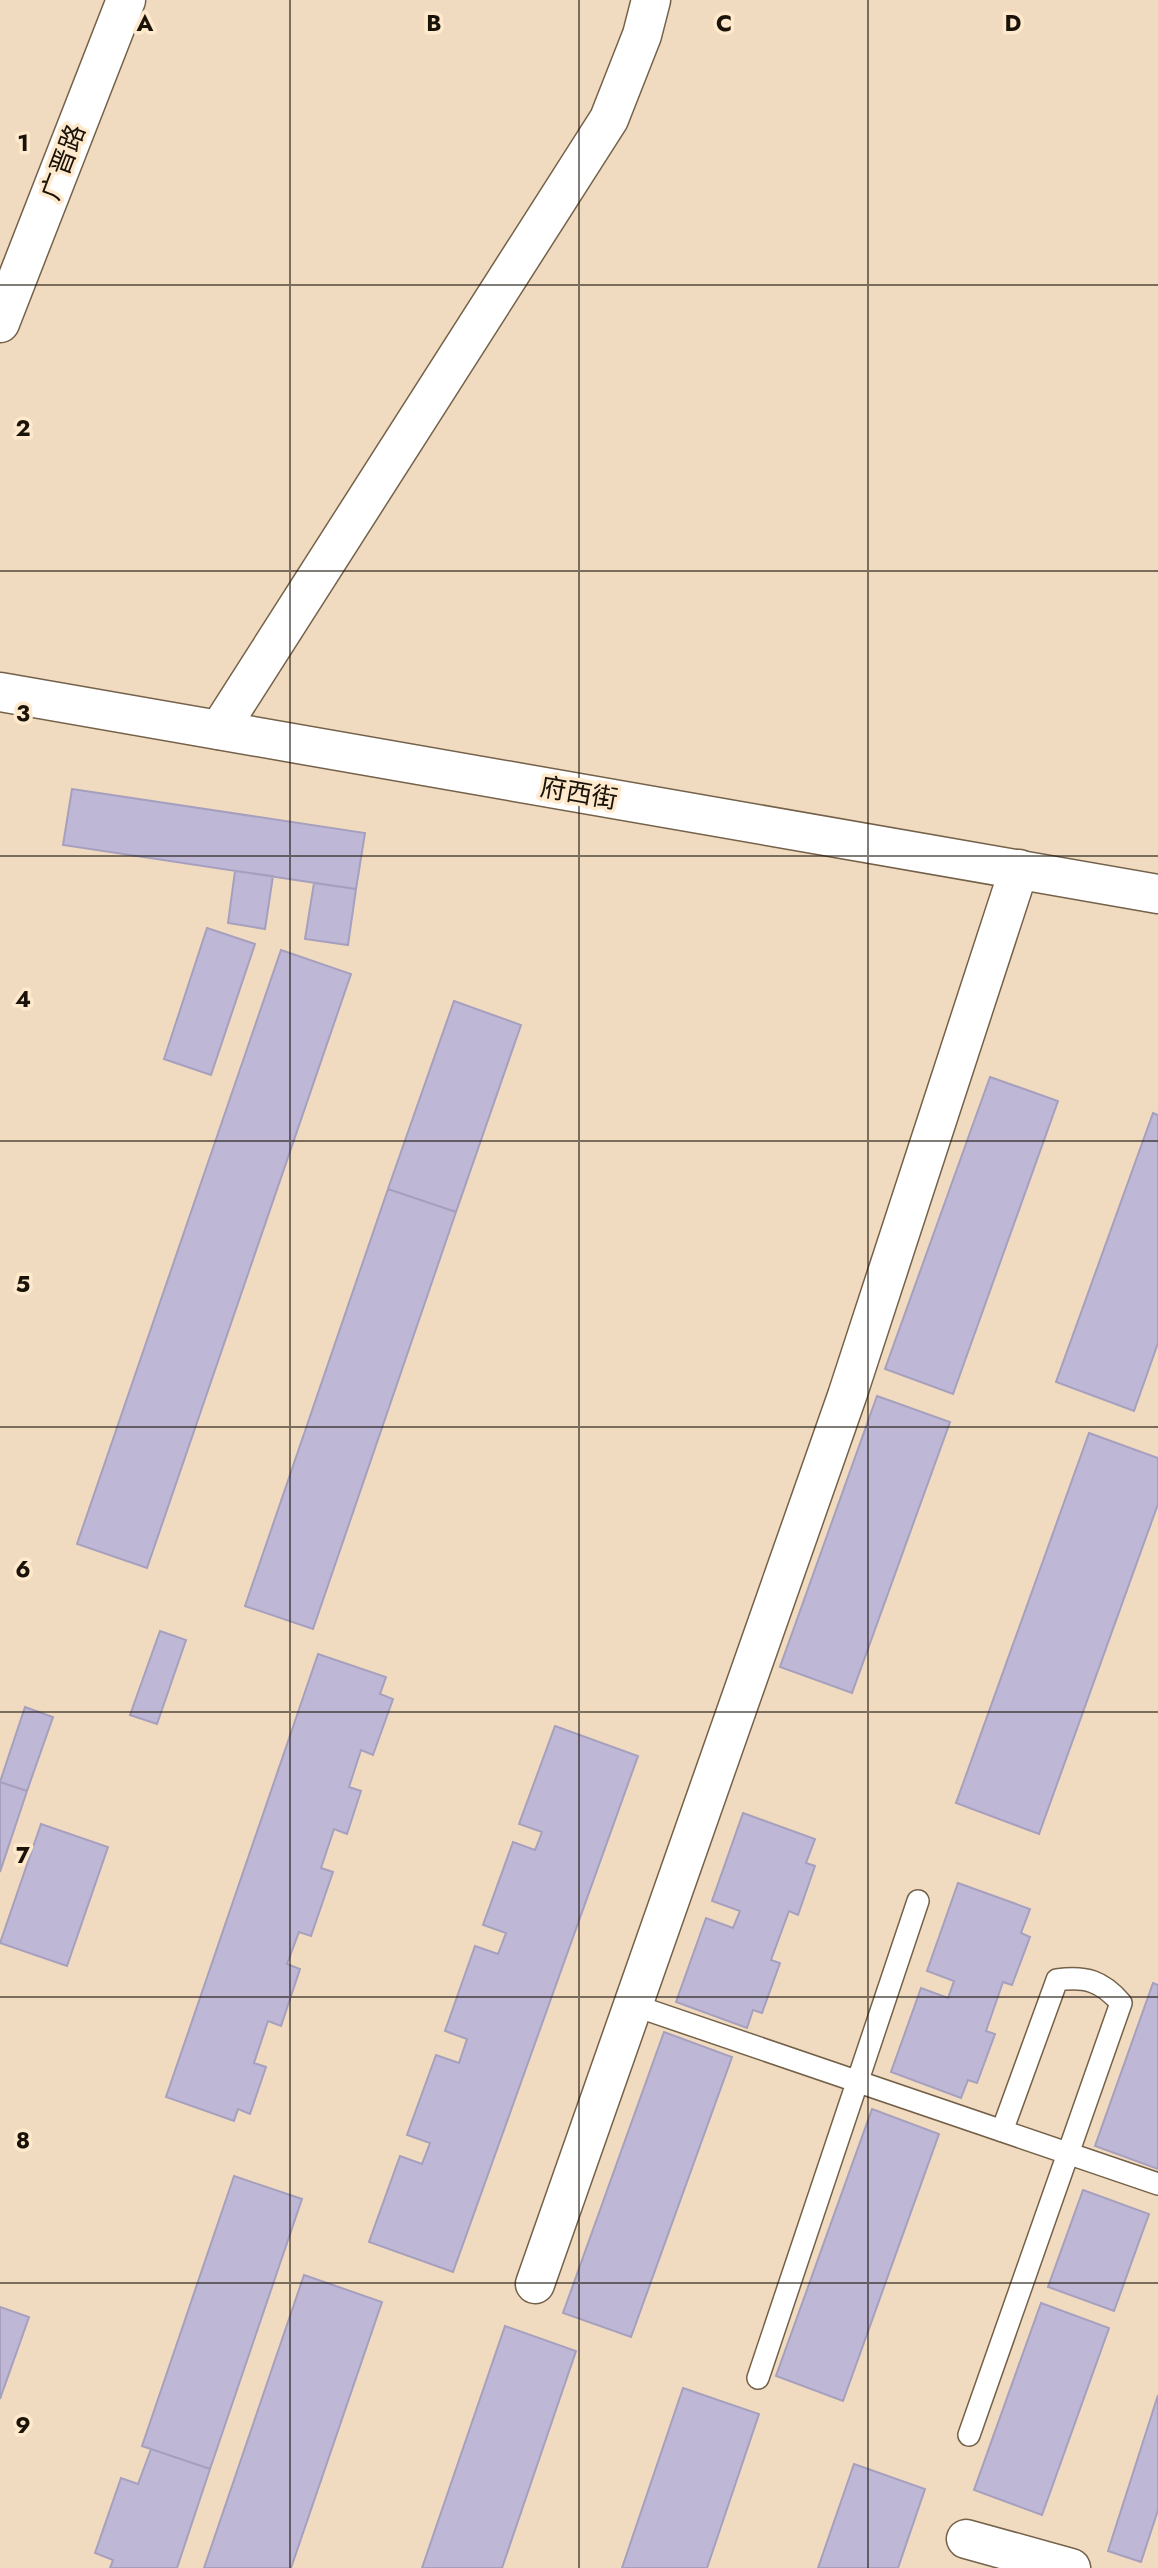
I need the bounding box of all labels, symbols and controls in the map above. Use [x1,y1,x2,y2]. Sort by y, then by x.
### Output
text: A [136,6,154,40]
text: B [426,6,442,40]
text: C [716,6,732,40]
text: D [1005,6,1022,40]
street label: 广晋路 [31,119,95,205]
text: 1 [17,126,29,160]
text: 2 [15,411,31,445]
text: 3 [16,696,30,730]
street label: 府西街 [537,768,621,818]
text: 4 [15,982,31,1016]
text: 5 [16,1267,30,1301]
text: 6 [15,1552,31,1586]
text: 7 [16,1838,30,1872]
text: 8 [16,2123,30,2157]
text: 9 [15,2408,31,2442]

